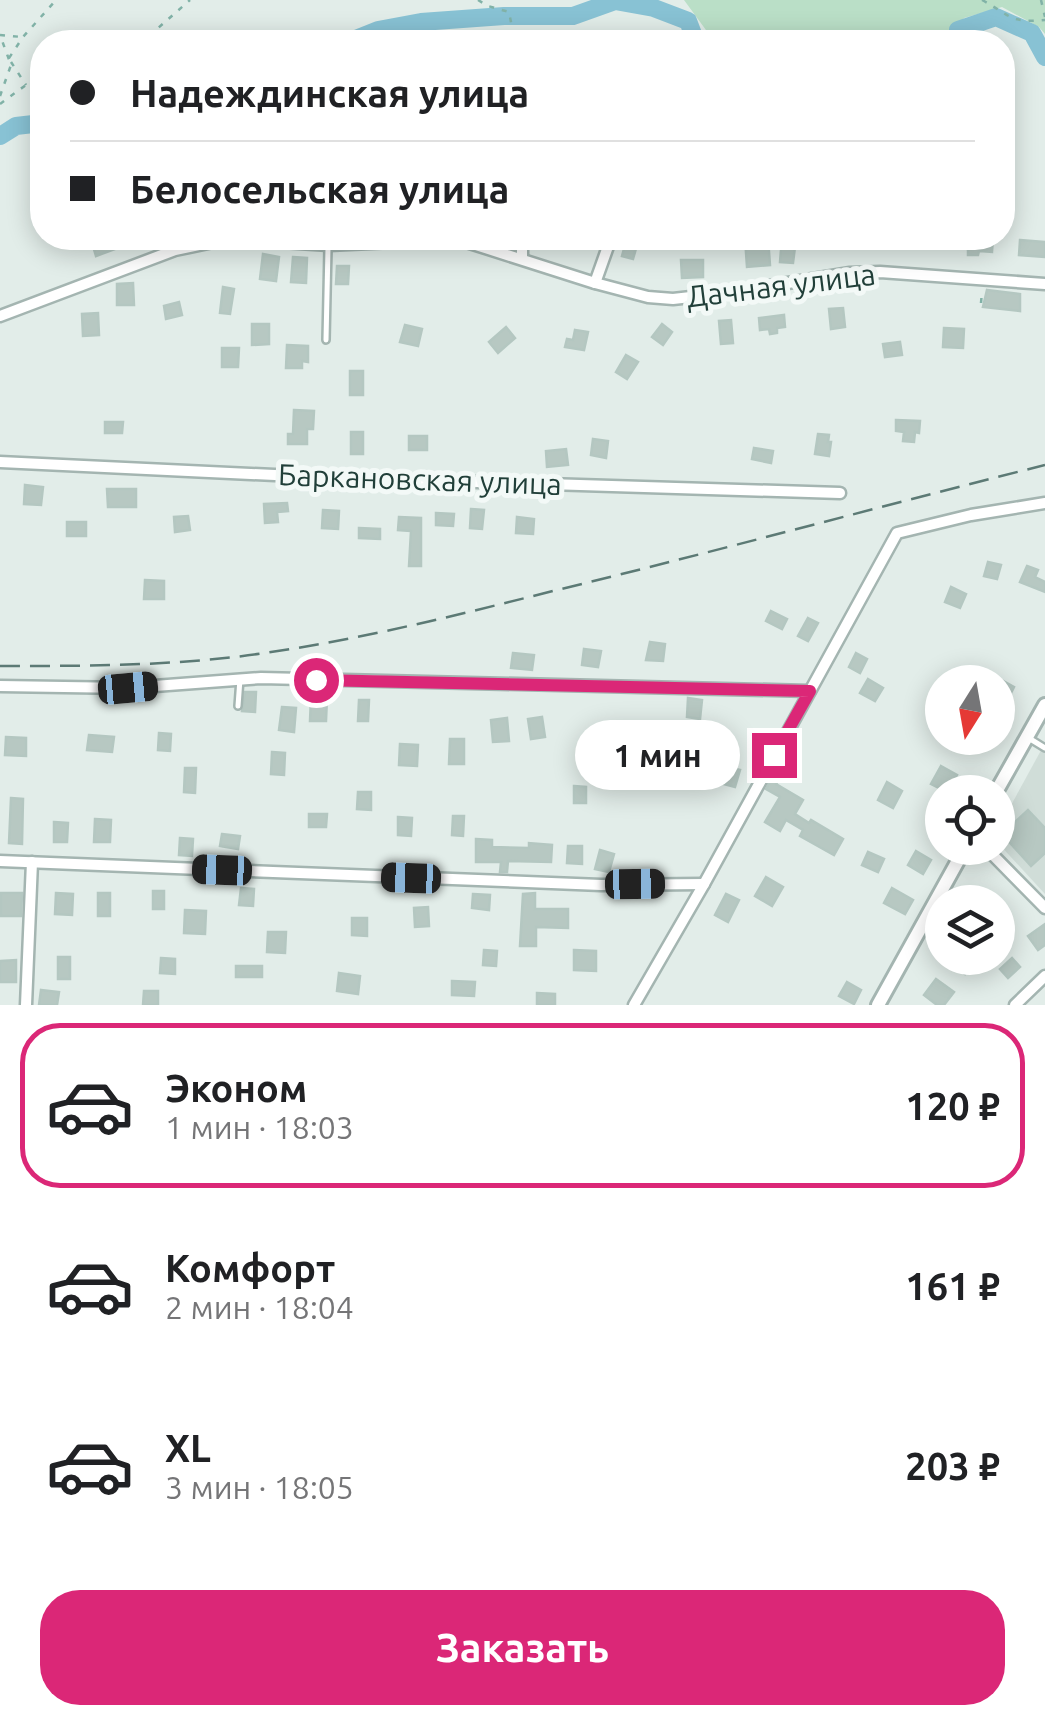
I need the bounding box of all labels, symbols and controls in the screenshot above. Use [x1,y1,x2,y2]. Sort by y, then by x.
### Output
text: Надеждинская улица [130,72,529,114]
text: Белосельская улица [130,168,509,210]
street label: Дачная улица [684,257,877,313]
street label: Баркановская улица [278,457,562,501]
route start [294,658,339,703]
north arrow [925,665,1015,755]
map controls [925,665,1015,975]
car [97,670,159,706]
callout: 1 мин [574,720,739,790]
route end [752,733,797,778]
text: 1 мин [613,737,702,773]
button: locate [925,775,1015,865]
car [191,854,253,886]
car [380,862,442,894]
car [605,868,665,900]
button: layers [925,885,1015,975]
icon: car [45,1061,135,1151]
text: Эконом [165,1067,307,1109]
text: 120 ₽ [905,1085,1000,1127]
text: 1 мин · 18:03 [165,1109,354,1145]
icon: car [45,1241,135,1331]
text: Комфорт [165,1247,335,1289]
text: 161 ₽ [905,1265,1000,1307]
text: 2 мин · 18:04 [165,1289,354,1325]
icon: car [45,1421,135,1511]
text: XL [165,1427,211,1469]
text: 203 ₽ [905,1445,1000,1487]
text: 3 мин · 18:05 [165,1469,354,1505]
button: Заказать [40,1590,1005,1705]

